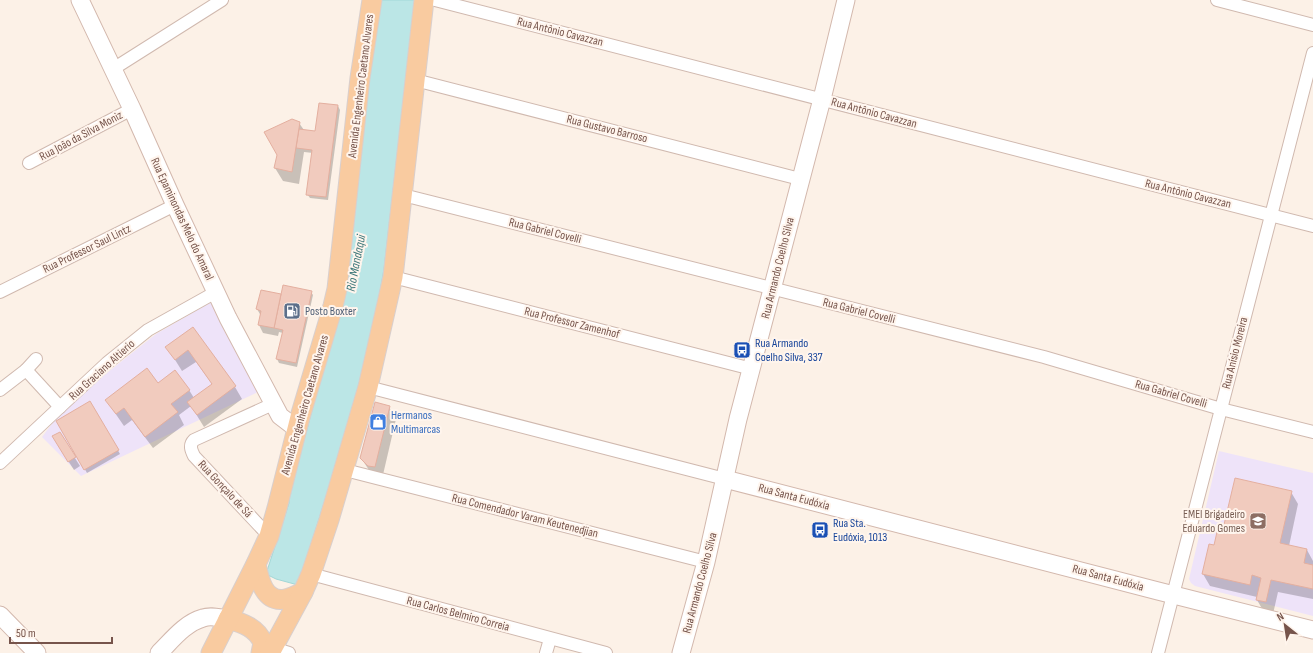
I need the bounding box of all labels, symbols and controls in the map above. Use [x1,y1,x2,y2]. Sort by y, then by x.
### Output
street label: Avenida Engenheiro Caetano Alvares [345,13,377,160]
street label: Rua Antônio Cavazzan [515,14,605,50]
street label: Rua Antônio Cavazzan [830,94,918,132]
street label: Rua João da Silva Moniz [37,107,126,164]
street label: Rua Gustavo Barroso [565,112,649,146]
street label: Rua Epaminondas Melo do Amaral [147,155,217,283]
street label: Rua Antônio Cavazzan [1143,176,1233,212]
street label: Rua Gabriel Covelli [507,215,583,247]
street label: Rua Armando Coelho Silva [758,216,798,320]
street label: Rua Professor Saul Lintz [41,221,134,277]
water label: Rio Mandaqui [343,233,369,293]
street label: Rua Gabriel Covelli [821,295,897,327]
fuel station icon: Posto Boxter [282,301,302,321]
place label: Posto Boxter [305,304,357,319]
street label: Rua Professor Zamenhof [523,304,622,342]
street label: Rua Anísio Moreira [1219,315,1251,390]
street label: Avenida Engenheiro Caetano Alvares [278,333,332,478]
street label: Rua Graciano Altierio [66,336,138,404]
place label: Rua Armando Coelho Silva, 337 [755,336,823,365]
bus stop icon: Rua Armando Coelho Silva, 337 [732,340,752,360]
street label: Rua Gabriel Covelli [1133,377,1209,411]
place label: Hermanos Multimarcas [391,408,440,437]
shop icon: Hermanos Multimarcas [368,412,388,432]
street label: Rua Gonçalo de Sá [195,457,256,521]
street label: Rua Santa Eudóxia [757,480,832,514]
street label: Rua Comendador Varam Keutenedjian [450,491,600,541]
place label: EMEI Brigadeiro Eduardo Gomes [1183,507,1245,536]
school or university icon: EMEI Brigadeiro Eduardo Gomes [1248,511,1268,531]
place label: Rua Sta. Eudóxia, 1013 [833,516,887,545]
bus stop icon: Rua Sta. Eudóxia, 1013 [810,520,830,540]
street label: Rua Armando Coelho Silva [679,531,721,635]
street label: Rua Santa Eudóxia [1071,561,1146,595]
street label: Rua Carlos Belmiro Correia [405,593,511,635]
north arrow [1265,605,1305,645]
text: N [1274,610,1286,624]
scale bar [10,619,112,645]
text: 50 m [16,626,36,641]

